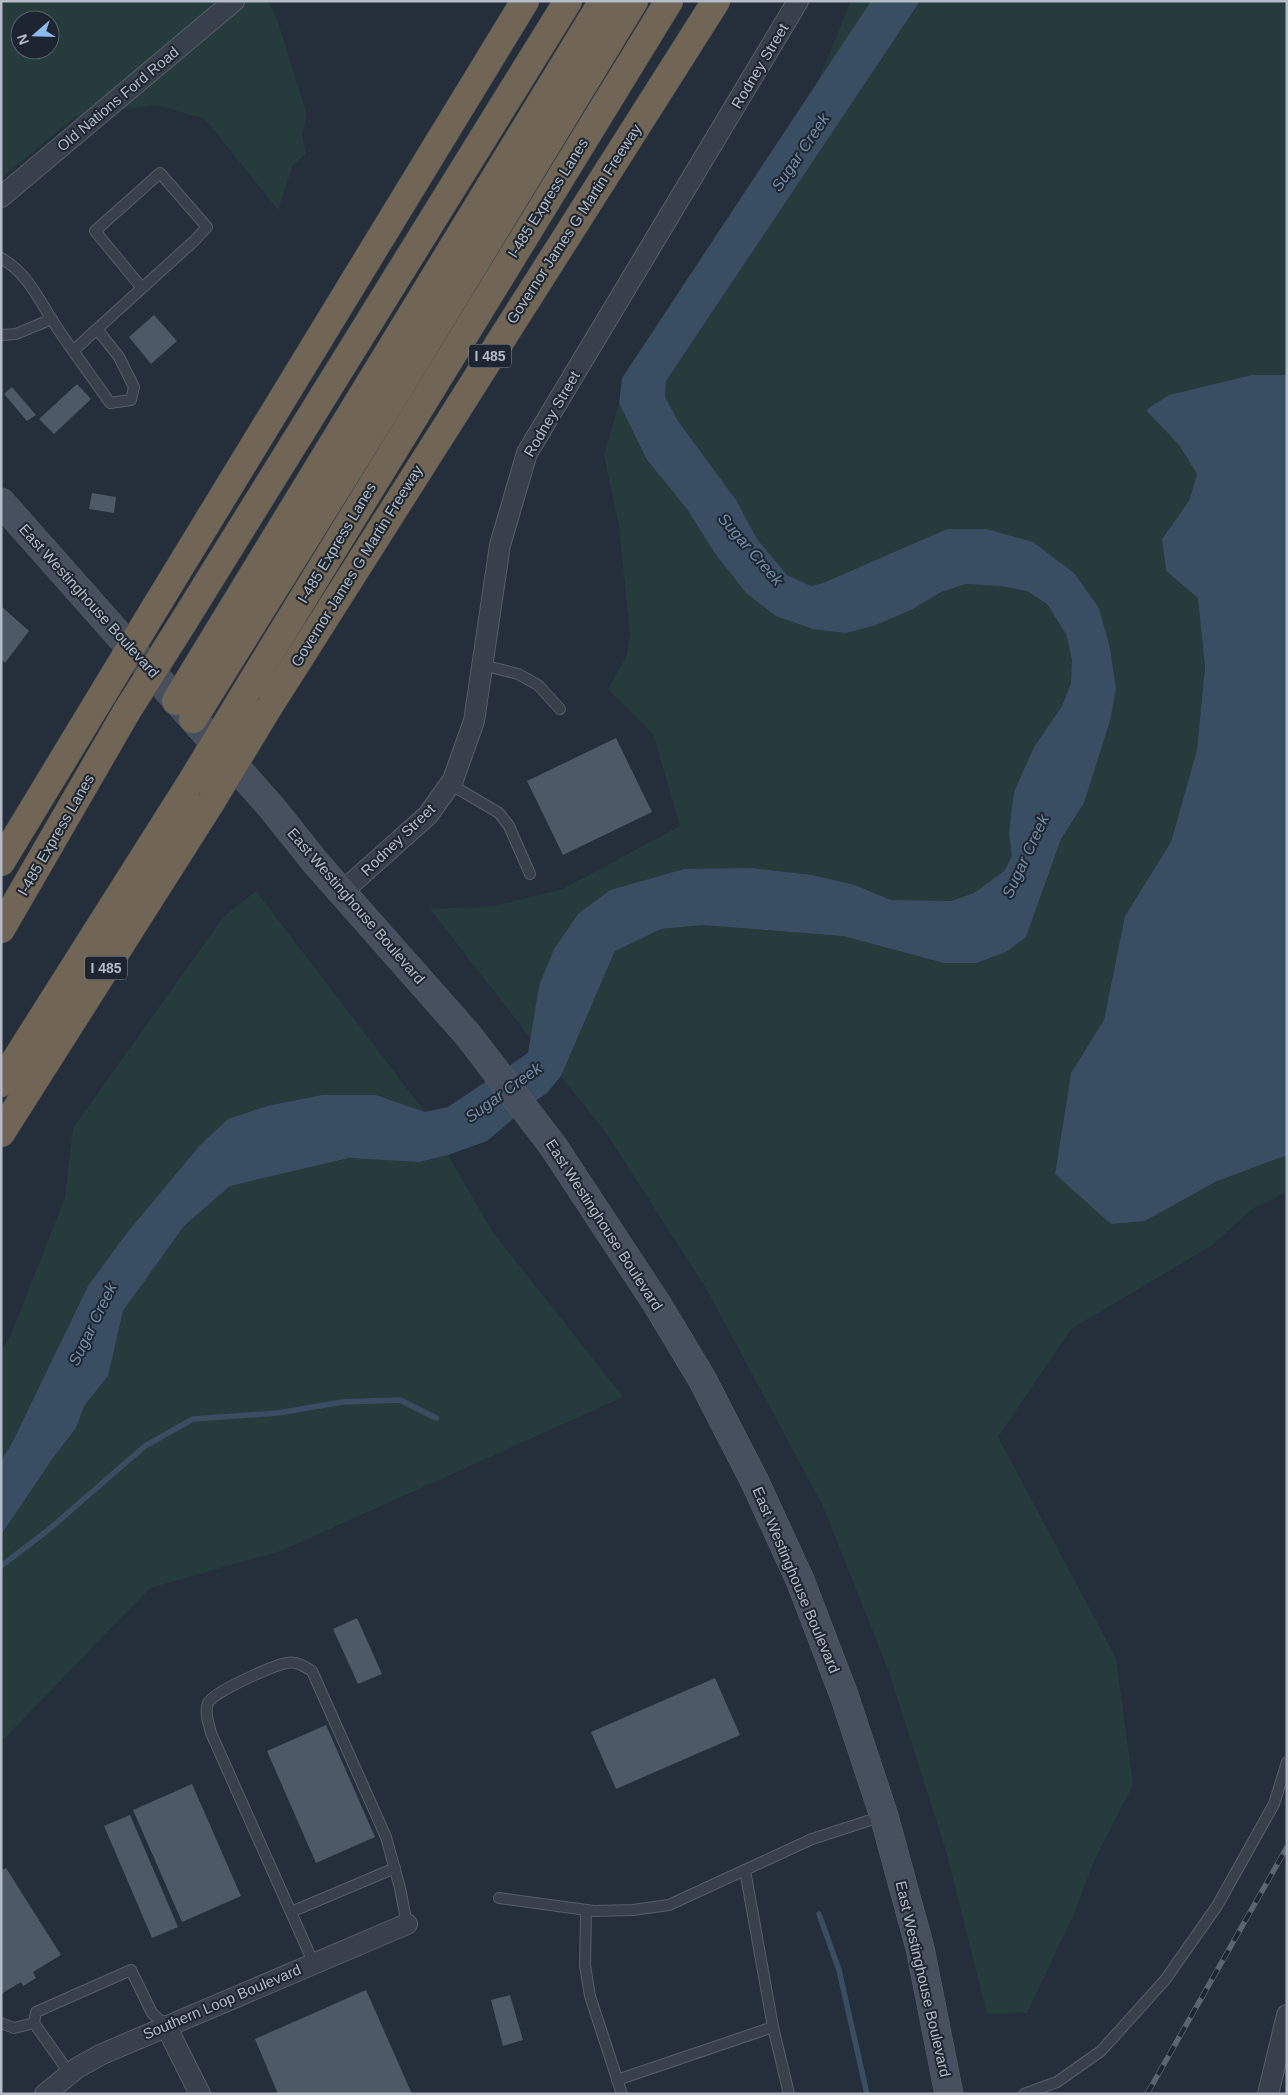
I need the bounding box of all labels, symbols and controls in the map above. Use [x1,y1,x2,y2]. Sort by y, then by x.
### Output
north arrow [10,10,60,60]
street label: Rodney Street [728,20,792,111]
text: N [14,32,32,47]
street label: Old Nations Ford Road [53,43,182,154]
water label: Sugar Creek [768,109,833,194]
street label: Governor James G Martin Freeway [503,120,645,327]
street label: I-485 Express Lanes [504,135,591,261]
road number: I 485 [469,344,511,368]
street label: Rodney Street [520,367,583,460]
street label: Governor James G Martin Freeway [287,461,426,670]
street label: I-485 Express Lanes [294,479,379,606]
water label: Sugar Creek [715,510,787,590]
street label: East Westinghouse Boulevard [16,520,163,681]
street label: I-485 Express Lanes [14,771,97,899]
street label: Rodney Street [357,800,439,879]
water label: Sugar Creek [999,811,1053,901]
street label: East Westinghouse Boulevard [284,824,429,987]
road number: I 485 [85,956,127,980]
water label: Sugar Creek [462,1059,545,1126]
street label: East Westinghouse Boulevard [543,1136,666,1314]
water label: Sugar Creek [65,1279,120,1368]
street label: East Westinghouse Boulevard [749,1484,843,1675]
street label: East Westinghouse Boulevard [893,1879,954,2079]
street label: Southern Loop Boulevard [140,1960,303,2043]

